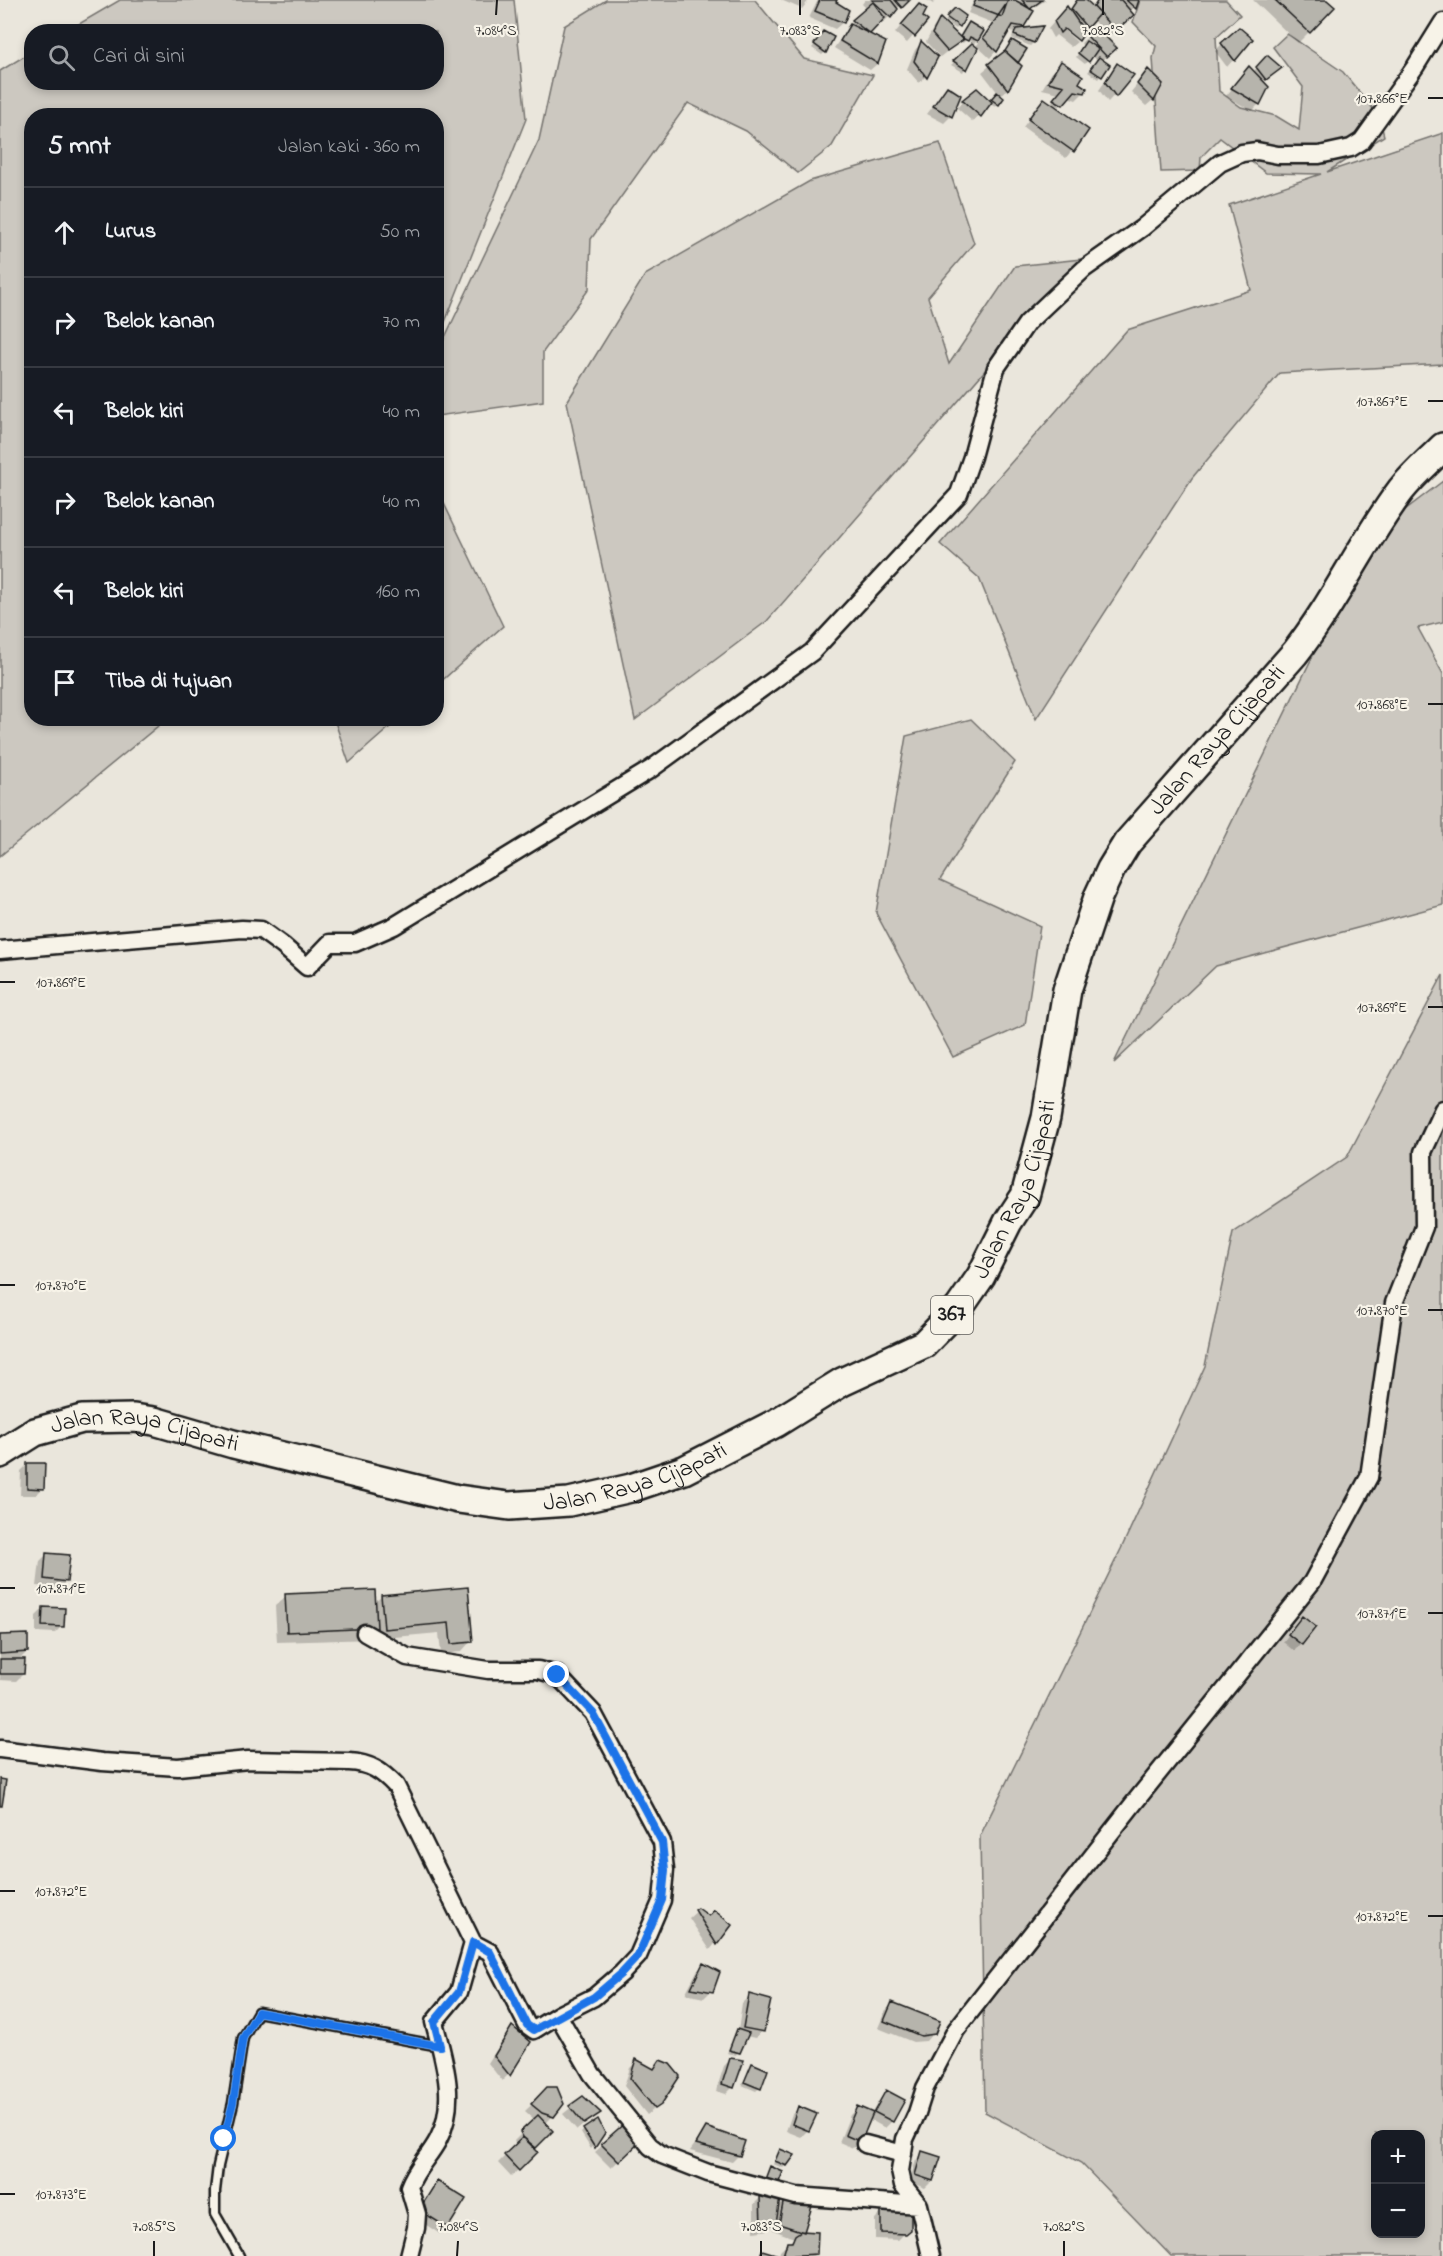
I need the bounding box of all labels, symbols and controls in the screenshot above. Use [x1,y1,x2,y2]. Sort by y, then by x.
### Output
text: 7.084°S [475,20,517,42]
text: 7.083°S [779,20,821,42]
text: 7.082°S [1082,20,1125,42]
search box [24,24,444,90]
icon: search [45,41,78,74]
text: Cari di sini [93,41,185,73]
text: 107.866°E [1356,88,1408,110]
text: 5 mnt [48,128,111,166]
text: Jalan kaki · 360 m [278,133,420,162]
icon: ahead [48,216,81,249]
text: Lurus [105,216,156,248]
text: 50 m [379,218,420,247]
icon: right [48,306,81,339]
text: Belok kanan [105,306,214,338]
text: 70 m [383,308,420,337]
text: 107.867°E [1356,391,1408,413]
icon: left [48,396,81,429]
text: Belok kiri [105,396,184,428]
text: 40 m [383,398,420,427]
icon: right [48,486,81,519]
text: Belok kanan [105,486,214,518]
text: 40 m [383,488,420,517]
icon: left [48,576,81,609]
text: Belok kiri [105,576,184,608]
text: 160 m [376,578,420,607]
street label: Jalan Raya Cijapati [1141,657,1294,824]
icon: arrive [48,666,81,699]
text: Tiba di tujuan [105,666,232,698]
text: 107.868°E [1356,694,1408,716]
text: 107.869°E [36,972,86,994]
text: 107.869°E [1357,997,1407,1019]
street label: Jalan Raya Cijapati [965,1098,1066,1285]
text: 107.870°E [35,1275,87,1297]
road number: 367 [931,1296,973,1334]
text: 107.870°E [1356,1300,1408,1322]
street label: Jalan Raya Cijapati [46,1400,242,1462]
street label: Jalan Raya Cijapati [542,1433,733,1521]
text: 107.871°E [36,1578,86,1600]
text: 107.871°E [1357,1603,1407,1625]
route end [543,1661,569,1687]
text: 107.872°E [35,1881,87,1903]
text: 107.872°E [1356,1906,1408,1928]
route start [210,2125,236,2151]
map controls [1371,2130,1425,2238]
button: + [1371,2130,1425,2184]
text: 107.873°E [35,2184,87,2206]
button: − [1371,2184,1425,2238]
text: 7.085°S [132,2216,176,2238]
text: 7.084°S [437,2216,479,2238]
text: 7.083°S [740,2216,782,2238]
text: 7.082°S [1043,2216,1086,2238]

